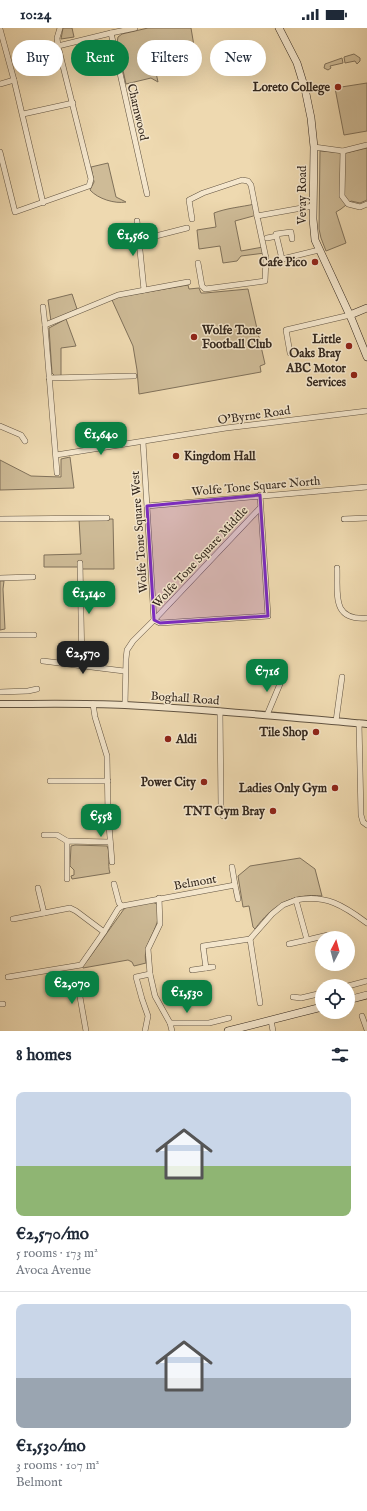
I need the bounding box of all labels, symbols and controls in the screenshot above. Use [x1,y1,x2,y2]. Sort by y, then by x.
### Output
text: 10:24 [20,5,51,24]
chip: Buy [12,40,63,76]
chip: Rent [71,40,129,76]
chip: Filters [137,40,202,76]
chip: New [210,40,266,76]
place label: Loreto College [252,80,330,96]
street label: Charnwood [124,82,151,143]
marker: Loreto College [333,82,343,92]
street label: Vevay Road [295,165,310,225]
pin: €1,560 [100,223,166,257]
text: €1,560 [117,227,149,244]
place label: Cafe Pico [259,255,308,270]
marker: Cafe Pico [310,257,320,267]
place label: Wolfe Tone Football Club [201,323,272,352]
marker: Wolfe Tone Football Club [189,332,199,342]
place label: Little Oaks Bray [289,332,342,362]
marker: Little Oaks Bray [344,341,354,351]
place label: ABC Motor Services [285,361,347,390]
marker: ABC Motor Services [349,370,359,380]
street label: O'Byrne Road [217,403,292,428]
pin: €1,640 [68,422,134,456]
text: €1,640 [84,426,118,443]
place label: Kingdom Hall [184,449,256,465]
marker: Kingdom Hall [171,451,181,461]
street label: Wolfe Tone Square West [128,470,152,593]
street label: Wolfe Tone Square North [191,473,322,501]
street label: Wolfe Tone Square Middle [149,503,252,612]
pin: €1,140 [56,581,122,615]
text: €1,140 [72,585,106,602]
pin: €2,570 [50,641,116,675]
text: €2,570 [66,645,100,662]
pin: €716 [243,659,291,693]
text: €716 [255,663,279,680]
street label: Boghall Road [150,689,220,708]
place label: Tile Shop [258,725,308,741]
marker: Tile Shop [311,727,321,737]
place label: Aldi [175,732,198,747]
marker: Aldi [163,734,173,744]
place label: Power City [141,775,197,791]
marker: Power City [199,777,209,787]
place label: Ladies Only Gym [238,781,328,797]
marker: Ladies Only Gym [330,783,340,793]
pin: €558 [77,804,125,838]
place label: TNT Gym Bray [183,804,266,820]
marker: TNT Gym Bray [268,806,278,816]
text: €558 [90,808,112,825]
street label: Belmont [173,871,218,894]
north arrow [315,931,355,971]
map controls [315,931,355,1019]
pin: €2,070 [39,971,105,1005]
text: €2,070 [54,975,90,992]
button: locate [315,979,355,1019]
pin: €1,530 [154,980,220,1014]
text: €1,530 [171,984,203,1001]
icon: filters [329,1044,351,1066]
text: 8 homes [16,1045,71,1066]
icon: home [148,1118,220,1190]
text: €2,570/mo [16,1224,89,1245]
text: 5 rooms · 173 m² [16,1245,98,1262]
text: Avoca Avenue [16,1262,91,1279]
icon: home [148,1330,220,1402]
text: €1,530/mo [16,1436,86,1457]
text: 3 rooms · 107 m² [16,1457,99,1474]
text: Belmont [16,1474,62,1491]

